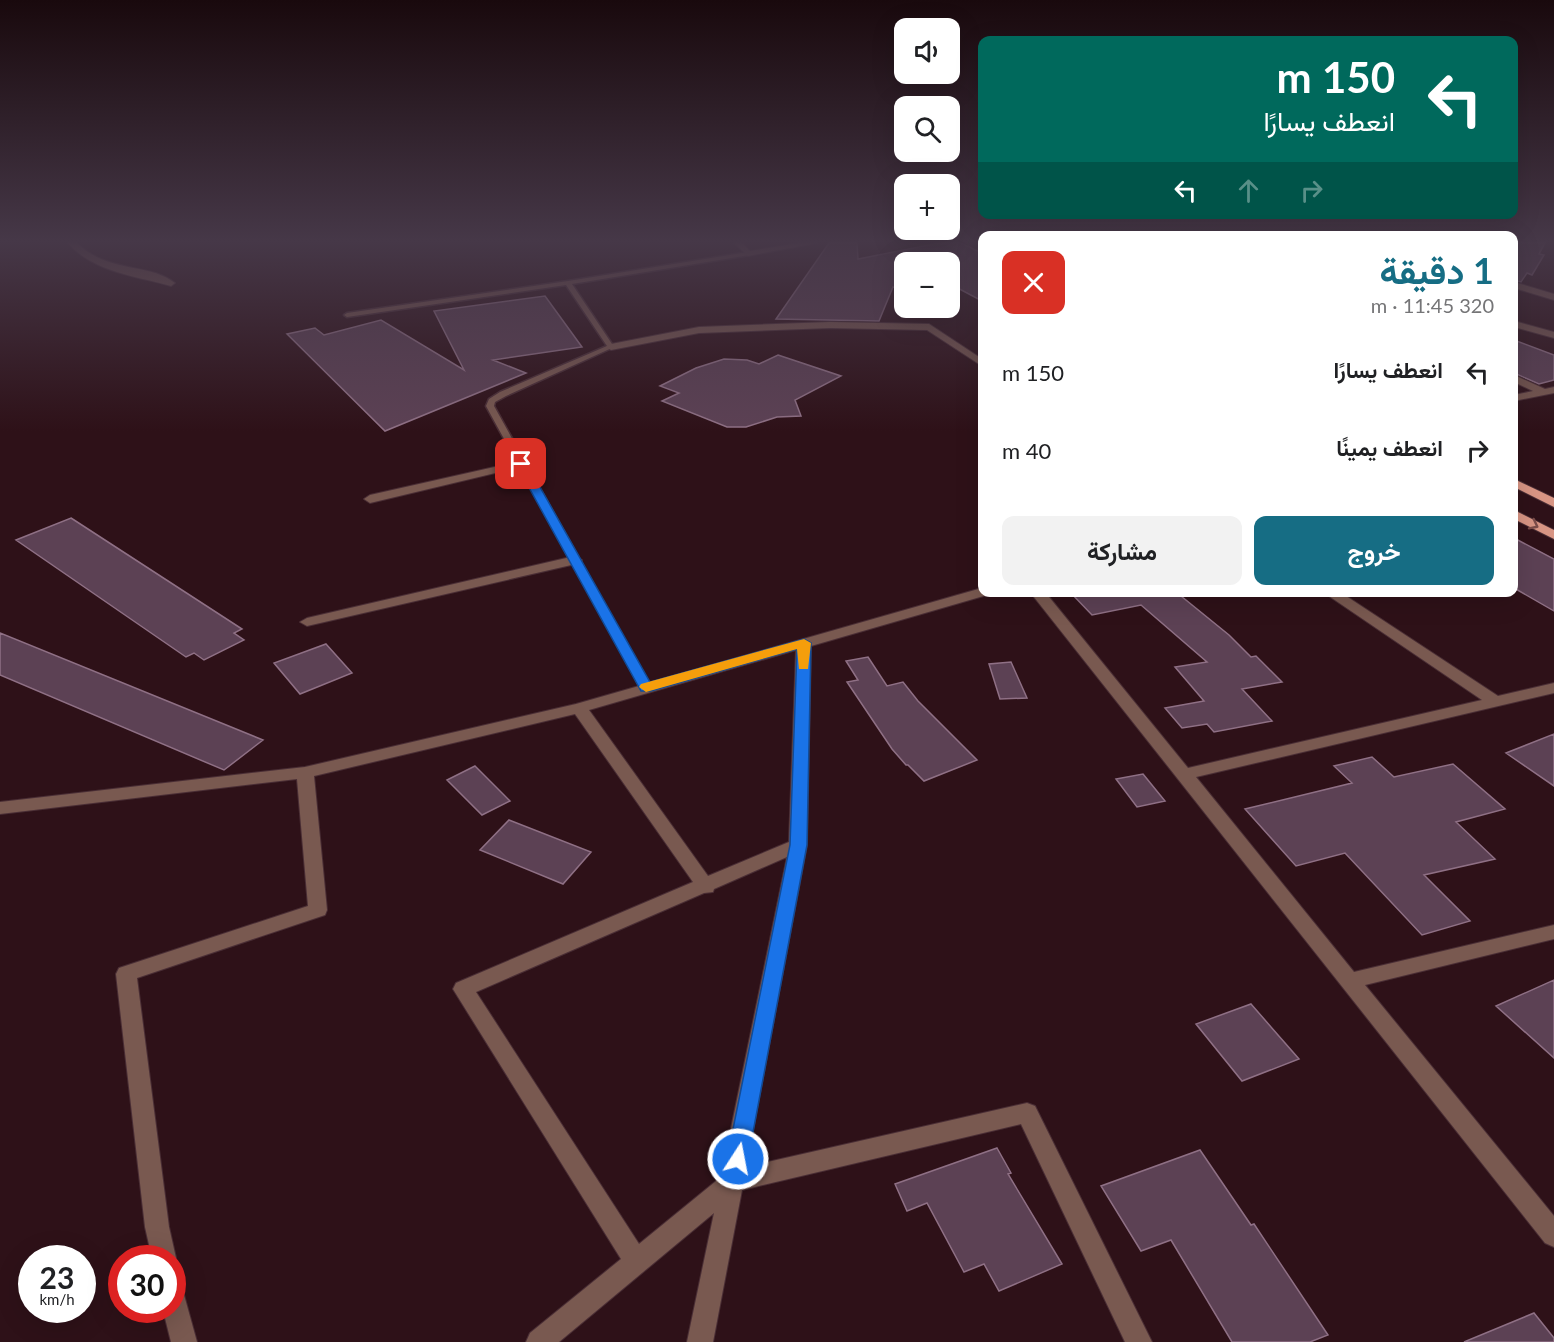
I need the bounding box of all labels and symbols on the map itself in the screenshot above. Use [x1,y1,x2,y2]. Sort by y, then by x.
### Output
pin [495,438,546,489]
one-way arrow [1527,517,1538,529]
position arrow [706,1127,770,1191]
speed limit sign: 30 [108,1245,186,1323]

